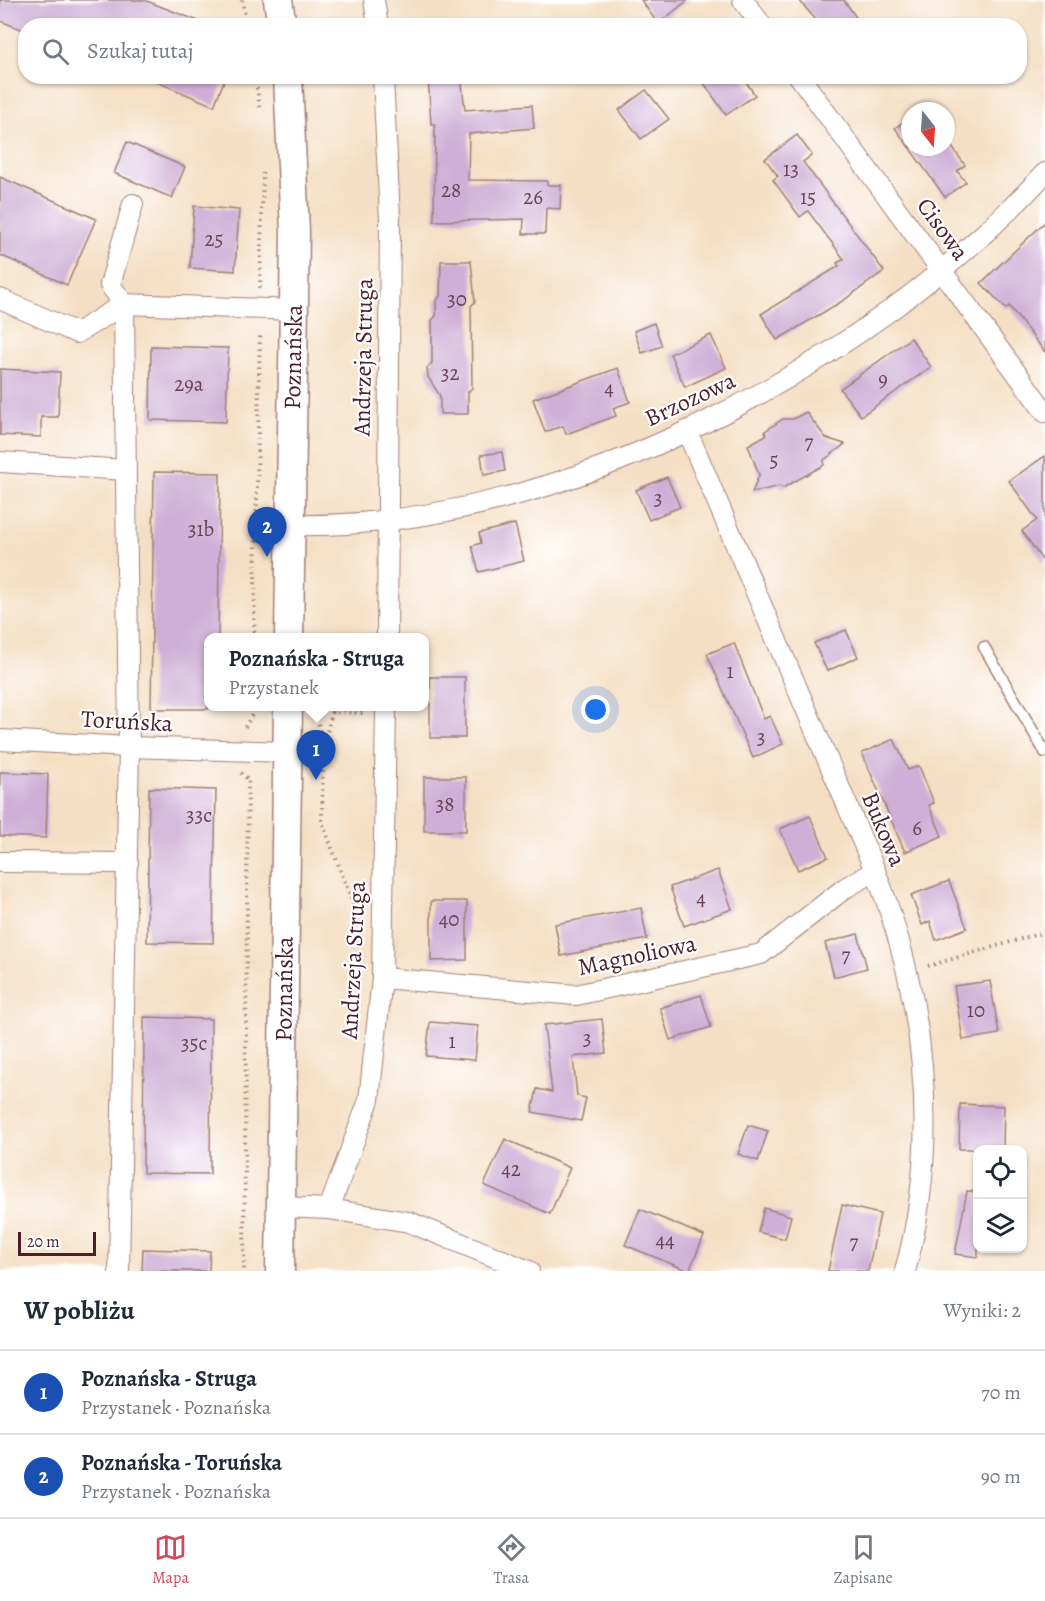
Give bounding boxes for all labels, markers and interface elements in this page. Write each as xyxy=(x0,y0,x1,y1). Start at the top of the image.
search box xyxy=(18,18,1027,84)
icon: search xyxy=(39,35,72,68)
text: Szukaj tutaj xyxy=(87,36,193,66)
north arrow xyxy=(901,102,955,156)
house number: 13 xyxy=(783,155,799,183)
house number: 28 xyxy=(441,176,461,204)
house number: 26 xyxy=(523,183,543,211)
house number: 15 xyxy=(800,183,816,211)
street label: Cisowa xyxy=(909,191,977,267)
house number: 25 xyxy=(204,225,224,253)
street label: Andrzeja Struga xyxy=(346,277,380,437)
house number: 30 xyxy=(447,285,467,313)
street label: Poznańska xyxy=(276,303,310,410)
house number: 32 xyxy=(441,359,459,387)
street label: Brzozowa xyxy=(639,364,741,434)
house number: 9 xyxy=(878,365,888,393)
house number: 29a xyxy=(174,370,204,398)
house number: 4 xyxy=(604,374,614,402)
house number: 7 xyxy=(805,428,814,456)
house number: 5 xyxy=(769,446,779,474)
house number: 3 xyxy=(654,484,662,512)
pin: 2 xyxy=(248,508,286,557)
house number: 31b xyxy=(188,515,214,543)
popup xyxy=(204,633,429,711)
text: Poznańska - Struga xyxy=(229,644,404,674)
house number: 1 xyxy=(726,657,734,685)
text: Przystanek xyxy=(229,674,319,701)
your location xyxy=(581,695,610,724)
street label: Toruńska xyxy=(80,703,174,739)
house number: 3 xyxy=(757,723,765,751)
pin: 1 xyxy=(296,730,336,780)
street label: Bukowa xyxy=(854,787,914,872)
house number: 38 xyxy=(436,790,454,818)
house number: 33c xyxy=(186,801,212,829)
house number: 6 xyxy=(912,814,922,842)
street label: Andrzeja Struga xyxy=(333,879,373,1041)
house number: 4 xyxy=(696,884,706,912)
house number: 40 xyxy=(439,905,459,933)
street label: Magnoliowa xyxy=(575,927,700,983)
street label: Poznańska xyxy=(267,935,301,1042)
house number: 7 xyxy=(842,941,851,969)
house number: 10 xyxy=(967,996,985,1024)
house number: 3 xyxy=(583,1024,591,1052)
house number: 1 xyxy=(448,1027,456,1055)
house number: 35c xyxy=(181,1029,207,1057)
map controls xyxy=(973,1145,1027,1253)
button: locate xyxy=(973,1145,1027,1199)
house number: 42 xyxy=(501,1155,521,1183)
button: layers xyxy=(973,1199,1027,1253)
house number: 44 xyxy=(655,1226,675,1254)
house number: 7 xyxy=(850,1228,859,1256)
scale bar xyxy=(18,1229,96,1256)
text: 20 m xyxy=(27,1231,60,1253)
text: W pobliżu xyxy=(24,1293,135,1328)
text: Wyniki: 2 xyxy=(944,1297,1021,1324)
text: Poznańska - Struga xyxy=(81,1364,257,1394)
text: 1 xyxy=(40,1379,47,1406)
text: 70 m xyxy=(981,1379,1021,1406)
text: Przystanek · Poznańska xyxy=(81,1394,271,1421)
text: Poznańska - Toruńska xyxy=(81,1448,282,1478)
text: 2 xyxy=(39,1463,48,1490)
text: 90 m xyxy=(981,1463,1021,1490)
text: Przystanek · Poznańska xyxy=(81,1478,271,1505)
tab: Mapa xyxy=(152,1531,189,1589)
tab: Trasa xyxy=(493,1531,529,1589)
tab: Zapisane xyxy=(833,1531,893,1589)

